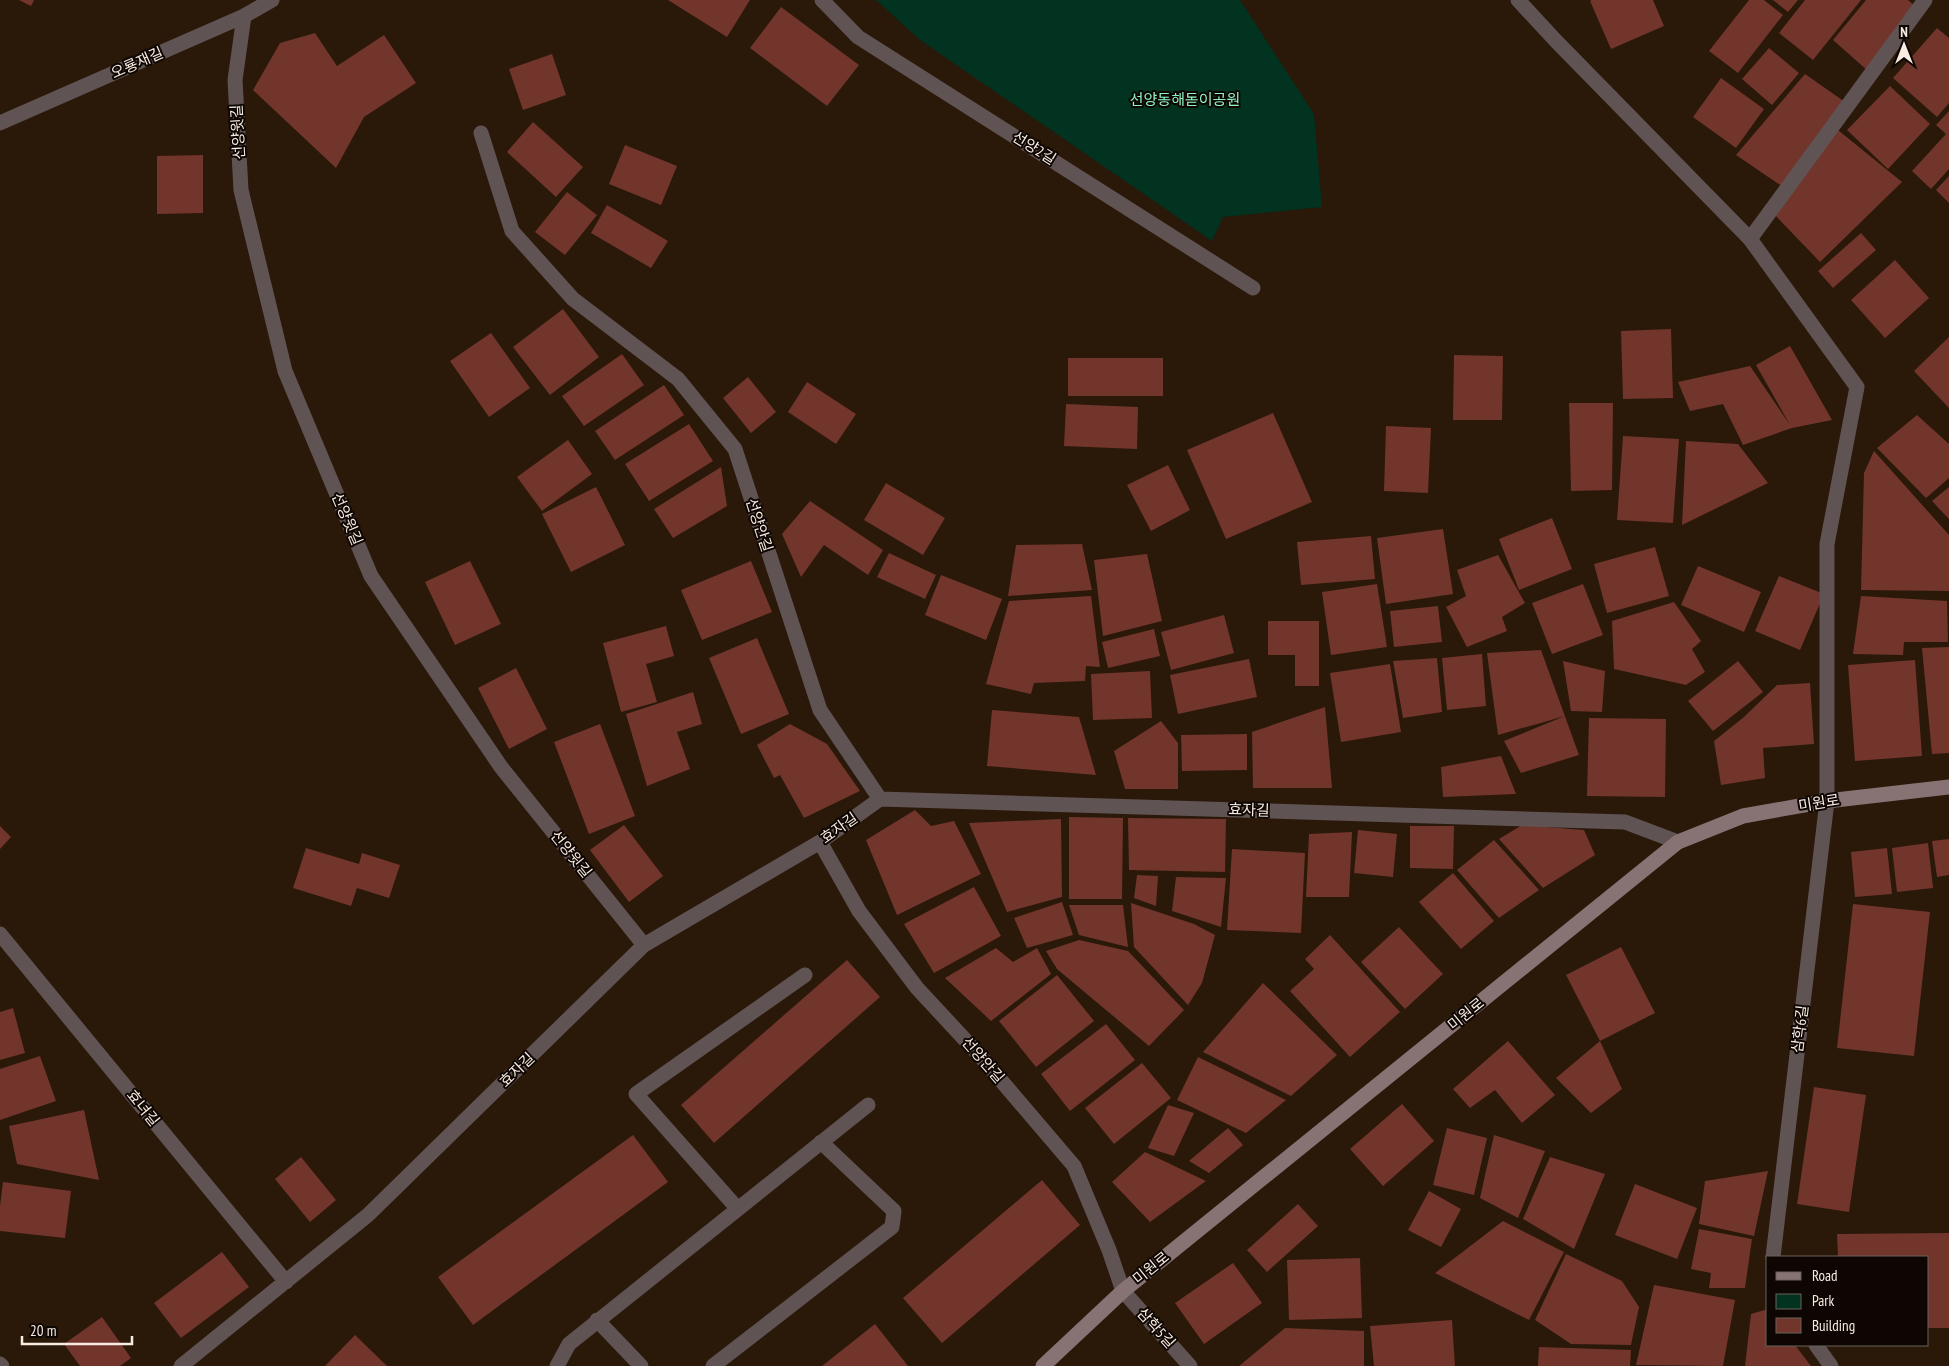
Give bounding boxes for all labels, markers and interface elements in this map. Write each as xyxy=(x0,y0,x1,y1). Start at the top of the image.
north arrow xyxy=(1879,20,1929,70)
text: N xyxy=(1900,23,1908,41)
street label: 오룡재길 xyxy=(108,43,166,82)
park label: 선양동해돋이공원 xyxy=(1130,90,1240,109)
street label: 선양윗길 xyxy=(227,104,248,160)
street label: 선양2길 xyxy=(1009,127,1060,168)
street label: 선양윗길 xyxy=(328,490,367,548)
street label: 선양안길 xyxy=(742,496,777,554)
street label: 미원로 xyxy=(1797,790,1841,815)
street label: 효자길 xyxy=(1228,799,1270,820)
street label: 효자길 xyxy=(816,808,861,847)
street label: 선양윗길 xyxy=(547,826,596,881)
street label: 미원로 xyxy=(1444,993,1488,1034)
street label: 삼학6길 xyxy=(1787,1004,1812,1054)
street label: 선양안길 xyxy=(958,1033,1009,1087)
street label: 효자길 xyxy=(495,1048,538,1091)
street label: 효녀길 xyxy=(123,1086,164,1130)
street label: 미원로 xyxy=(1129,1247,1173,1288)
legend xyxy=(1766,1256,1929,1346)
text: Road xyxy=(1812,1266,1838,1285)
text: Park xyxy=(1812,1291,1834,1310)
street label: 삼학5길 xyxy=(1133,1303,1180,1352)
scale bar xyxy=(22,1314,132,1346)
text: Building xyxy=(1812,1316,1855,1335)
text: 20 m xyxy=(30,1321,56,1340)

